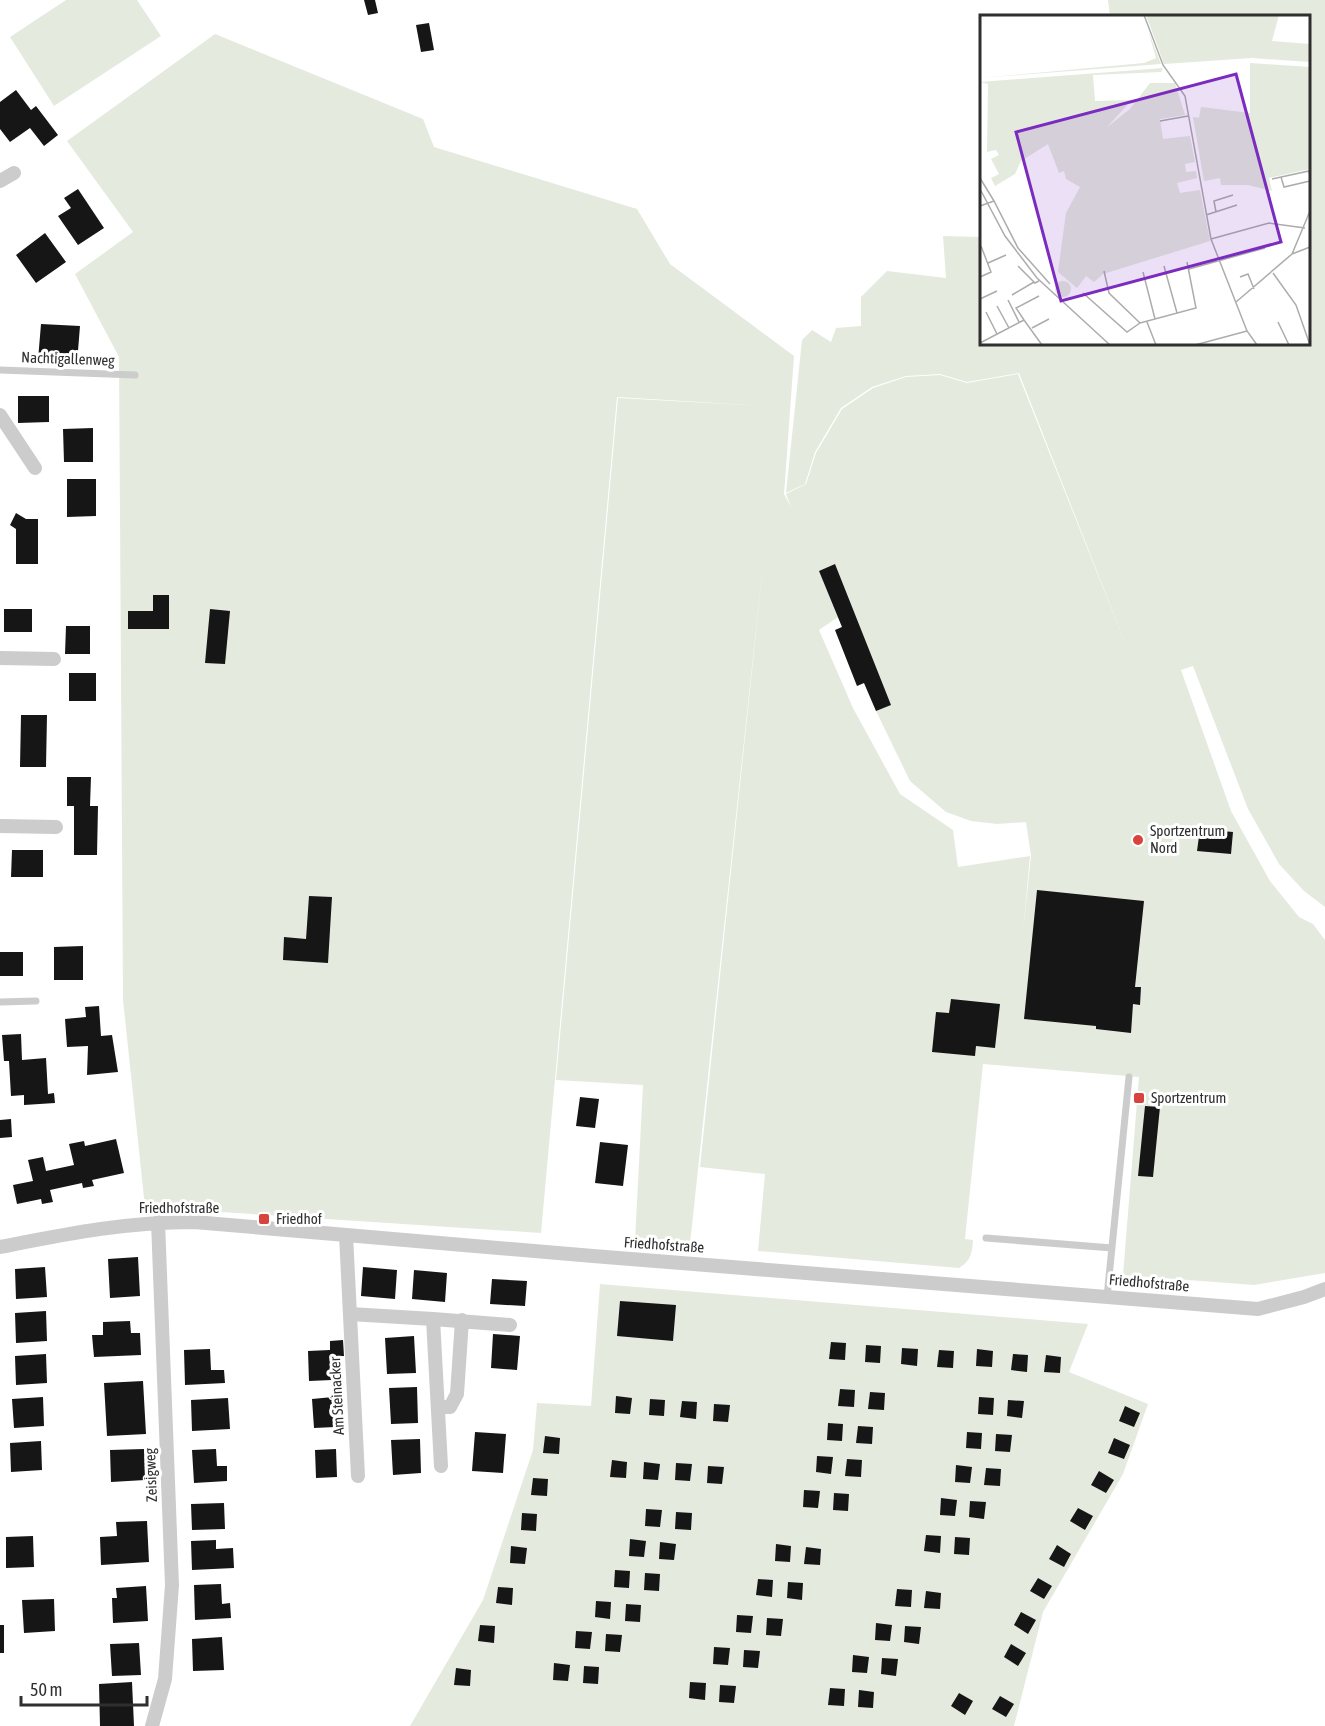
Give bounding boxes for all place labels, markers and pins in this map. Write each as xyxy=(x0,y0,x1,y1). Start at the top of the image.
place label: Sportzentrum Nord xyxy=(1150,822,1225,856)
marker: Sportzentrum Nord xyxy=(1131,833,1145,847)
place label: Sportzentrum xyxy=(1151,1089,1226,1106)
marker: Sportzentrum xyxy=(1132,1091,1146,1105)
place label: Friedhof xyxy=(276,1210,322,1227)
marker: Friedhof xyxy=(257,1212,271,1226)

